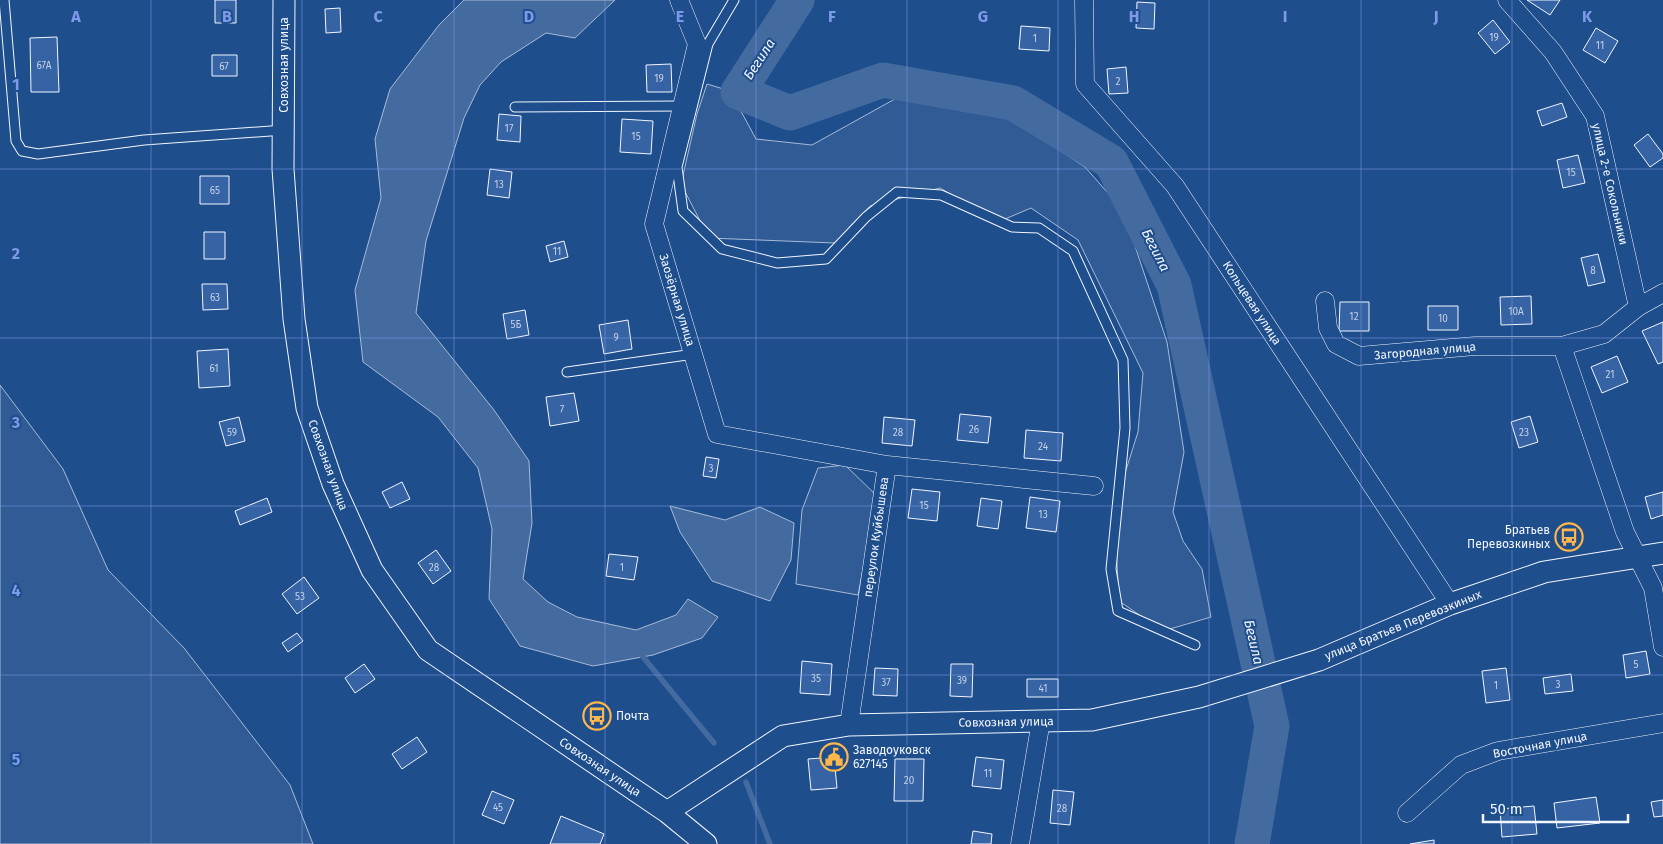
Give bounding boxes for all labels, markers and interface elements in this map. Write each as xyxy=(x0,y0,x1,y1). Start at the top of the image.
text: A xyxy=(70,7,81,26)
text: B xyxy=(222,7,232,26)
text: C xyxy=(373,7,383,26)
text: D xyxy=(524,7,534,26)
text: E xyxy=(676,7,684,26)
text: F xyxy=(828,7,836,26)
text: G xyxy=(978,7,988,26)
text: H xyxy=(1129,7,1139,26)
text: I xyxy=(1283,7,1287,26)
text: J xyxy=(1432,7,1439,26)
text: K xyxy=(1582,7,1593,26)
street label: Совхозная улица xyxy=(277,17,291,113)
house number: 19 xyxy=(1489,32,1499,44)
house number: 1 xyxy=(1033,33,1037,45)
water label: Бегила xyxy=(740,36,779,83)
house number: 11 xyxy=(1596,40,1604,52)
house number: 67А xyxy=(37,60,52,72)
house number: 67 xyxy=(219,61,229,73)
house number: 19 xyxy=(654,73,664,85)
text: 1 xyxy=(12,75,20,94)
house number: 2 xyxy=(1116,76,1121,88)
street label: улица 2-е Сокольники xyxy=(1589,122,1631,246)
house number: 17 xyxy=(505,123,514,135)
house number: 15 xyxy=(631,131,641,143)
house number: 15 xyxy=(1566,167,1576,179)
house number: 13 xyxy=(494,179,504,191)
house number: 65 xyxy=(210,185,220,197)
water label: Бегила xyxy=(1138,226,1173,274)
text: 2 xyxy=(12,244,20,263)
house number: 11 xyxy=(553,246,561,258)
street label: Заозёрная улица xyxy=(656,252,698,348)
street label: Кольцевая улица xyxy=(1220,259,1284,347)
house number: 8 xyxy=(1590,265,1596,277)
house number: 63 xyxy=(210,292,220,304)
house number: 10А xyxy=(1508,306,1524,318)
house number: 12 xyxy=(1349,311,1359,323)
house number: 10 xyxy=(1438,313,1448,325)
house number: 5Б xyxy=(511,319,522,331)
house number: 9 xyxy=(613,332,619,344)
street label: Загородная улица xyxy=(1373,340,1477,362)
house number: 61 xyxy=(209,363,219,375)
house number: 21 xyxy=(1605,369,1615,381)
house number: 7 xyxy=(560,404,565,416)
text: 3 xyxy=(11,413,20,432)
street label: Совхозная улица xyxy=(305,418,351,512)
house number: 26 xyxy=(969,424,979,436)
house number: 59 xyxy=(227,427,237,439)
house number: 28 xyxy=(893,427,904,439)
house number: 23 xyxy=(1519,427,1529,439)
house number: 24 xyxy=(1038,441,1049,453)
house number: 3 xyxy=(709,463,714,475)
street label: переулок Куйбышева xyxy=(861,476,891,598)
house number: 15 xyxy=(919,500,929,512)
house number: 13 xyxy=(1038,509,1048,521)
bus stop icon: Братьев Перевозкиных xyxy=(1554,522,1584,552)
place label: Братьев Перевозкиных xyxy=(1467,523,1550,551)
house number: 28 xyxy=(429,562,440,574)
house number: 1 xyxy=(620,562,624,574)
text: 4 xyxy=(11,581,21,600)
street label: улица Братьев Перевозкиных xyxy=(1323,587,1484,663)
house number: 53 xyxy=(295,591,305,603)
water label: Бегила xyxy=(1240,618,1267,666)
house number: 5 xyxy=(1633,659,1639,671)
house number: 35 xyxy=(811,673,821,685)
house number: 39 xyxy=(957,675,967,687)
house number: 37 xyxy=(881,677,891,689)
house number: 3 xyxy=(1556,679,1561,691)
house number: 1 xyxy=(1494,680,1498,692)
house number: 41 xyxy=(1038,683,1048,695)
bus stop icon: Почта xyxy=(582,701,612,731)
place label: Почта xyxy=(616,709,649,723)
street label: Совхозная улица xyxy=(958,714,1054,730)
street label: Восточная улица xyxy=(1492,729,1588,761)
street label: Совхозная улица xyxy=(557,735,643,799)
public building icon: Заводоуковск 627145 xyxy=(819,742,849,772)
place label: Заводоуковск 627145 xyxy=(853,743,932,771)
text: 5 xyxy=(12,750,21,769)
house number: 11 xyxy=(984,768,992,780)
house number: 20 xyxy=(904,775,915,787)
scale bar xyxy=(1483,792,1628,824)
text: 50 m xyxy=(1490,800,1523,818)
house number: 45 xyxy=(493,802,503,814)
house number: 28 xyxy=(1057,803,1068,815)

